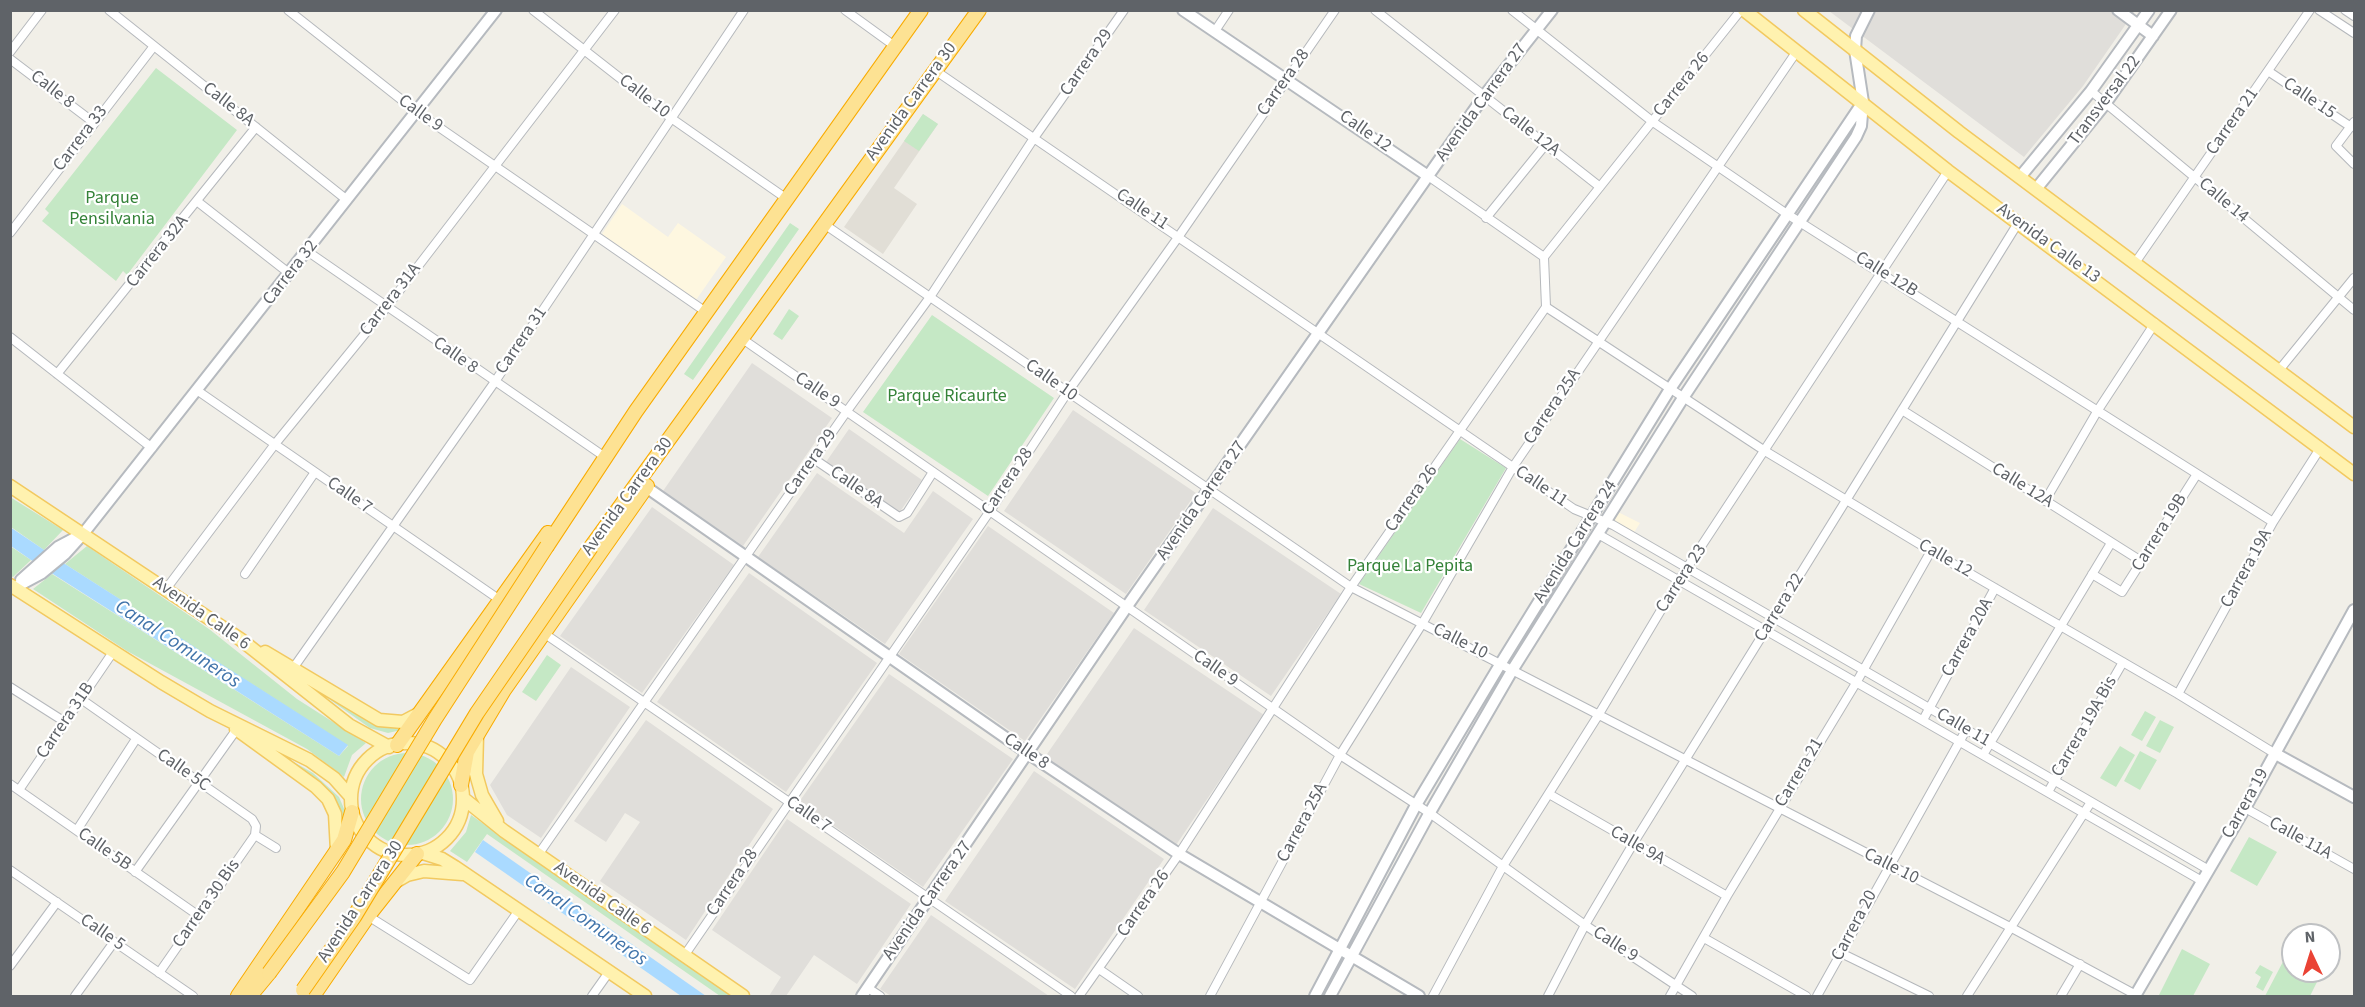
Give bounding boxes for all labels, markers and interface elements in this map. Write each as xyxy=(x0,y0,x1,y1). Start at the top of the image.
street label: Carrera 29 xyxy=(1056,25,1118,101)
street label: Avenida Carrera 30 xyxy=(862,39,962,165)
street label: Avenida Carrera 27 xyxy=(1432,40,1532,166)
street label: Carrera 28 xyxy=(1253,45,1315,121)
street label: Carrera 26 xyxy=(1649,48,1715,122)
street label: Transversal 22 xyxy=(2064,52,2146,150)
street label: Calle 8 xyxy=(26,66,78,114)
street label: Calle 10 xyxy=(614,70,674,124)
street label: Calle 15 xyxy=(2279,74,2339,124)
street label: Calle 8A xyxy=(198,78,258,132)
street label: Carrera 21 xyxy=(2202,84,2264,160)
street label: Calle 9 xyxy=(393,91,447,137)
street label: Carrera 33 xyxy=(49,102,113,176)
street label: Calle 12A xyxy=(1496,102,1564,162)
street label: Calle 12 xyxy=(1335,106,1395,158)
street label: Calle 14 xyxy=(2193,174,2253,228)
street label: Calle 11 xyxy=(1112,185,1172,235)
park label: Parque Pensilvania xyxy=(69,188,155,230)
street label: Avenida Calle 13 xyxy=(1992,199,2104,289)
street label: Carrera 32A xyxy=(122,211,194,293)
street label: Carrera 32 xyxy=(259,236,323,310)
street label: Calle 12B xyxy=(1851,247,1921,303)
street label: Carrera 31A xyxy=(356,259,426,341)
street label: Carrera 31 xyxy=(492,303,552,379)
street label: Calle 8 xyxy=(428,333,482,379)
street label: Calle 10 xyxy=(1021,355,1081,407)
street label: Carrera 25A xyxy=(1520,365,1586,449)
street label: Calle 9 xyxy=(790,368,844,414)
park label: Parque Ricaurte xyxy=(887,386,1007,408)
street label: Carrera 29 xyxy=(780,425,842,501)
street label: Avenida Carrera 30 xyxy=(578,434,678,560)
street label: Avenida Carrera 27 xyxy=(1153,437,1251,565)
street label: Carrera 28 xyxy=(978,444,1038,520)
street label: Calle 12A xyxy=(1987,459,2057,513)
street label: Carrera 26 xyxy=(1381,461,1443,537)
street label: Calle 8A xyxy=(825,462,887,514)
street label: Calle 11 xyxy=(1511,462,1571,512)
street label: Calle 7 xyxy=(322,473,376,519)
street label: Avenida Carrera 24 xyxy=(1530,477,1622,607)
street label: Carrera 19B xyxy=(2128,490,2192,576)
street label: Carrera 19A xyxy=(2217,526,2277,612)
street label: Calle 12 xyxy=(1914,535,1976,583)
street label: Carrera 23 xyxy=(1652,541,1712,617)
park label: Parque La Pepita xyxy=(1347,556,1473,578)
street label: Carrera 22 xyxy=(1750,570,1810,646)
street label: Avenida Calle 6 xyxy=(148,573,254,655)
street label: Carrera 20A xyxy=(1938,595,1998,681)
water label: Canal Comuneros xyxy=(110,596,244,694)
street label: Calle 10 xyxy=(1429,619,1491,665)
street label: Calle 9 xyxy=(1188,646,1242,692)
street label: Carrera 19A Bis xyxy=(2047,673,2123,781)
street label: Carrera 31B xyxy=(33,679,99,763)
street label: Calle 11 xyxy=(1932,704,1994,752)
street label: Calle 8 xyxy=(999,729,1053,775)
street label: Carrera 21 xyxy=(1771,734,1829,812)
street label: Calle 5C xyxy=(152,745,214,797)
street label: Carrera 19 xyxy=(2218,765,2274,843)
street label: Carrera 25A xyxy=(1273,780,1333,866)
street label: Calle 7 xyxy=(781,792,835,838)
street label: Calle 11A xyxy=(2265,813,2335,865)
street label: Calle 9A xyxy=(1606,822,1668,870)
street label: Calle 5B xyxy=(73,824,135,876)
street label: Avenida Carrera 30 xyxy=(314,837,408,967)
street label: Avenida Carrera 27 xyxy=(879,837,977,965)
street label: Calle 10 xyxy=(1860,844,1922,890)
street label: Carrera 28 xyxy=(703,845,763,921)
street label: Carrera 30 Bis xyxy=(169,856,245,952)
street label: Avenida Calle 6 xyxy=(549,858,655,940)
street label: Carrera 26 xyxy=(1113,866,1175,942)
water label: Canal Comuneros xyxy=(519,870,651,972)
street label: Carrera 20 xyxy=(1827,887,1883,965)
street label: Calle 5 xyxy=(75,910,129,956)
street label: Calle 9 xyxy=(1588,922,1642,968)
north arrow xyxy=(2281,923,2341,983)
text: N xyxy=(2304,926,2316,948)

